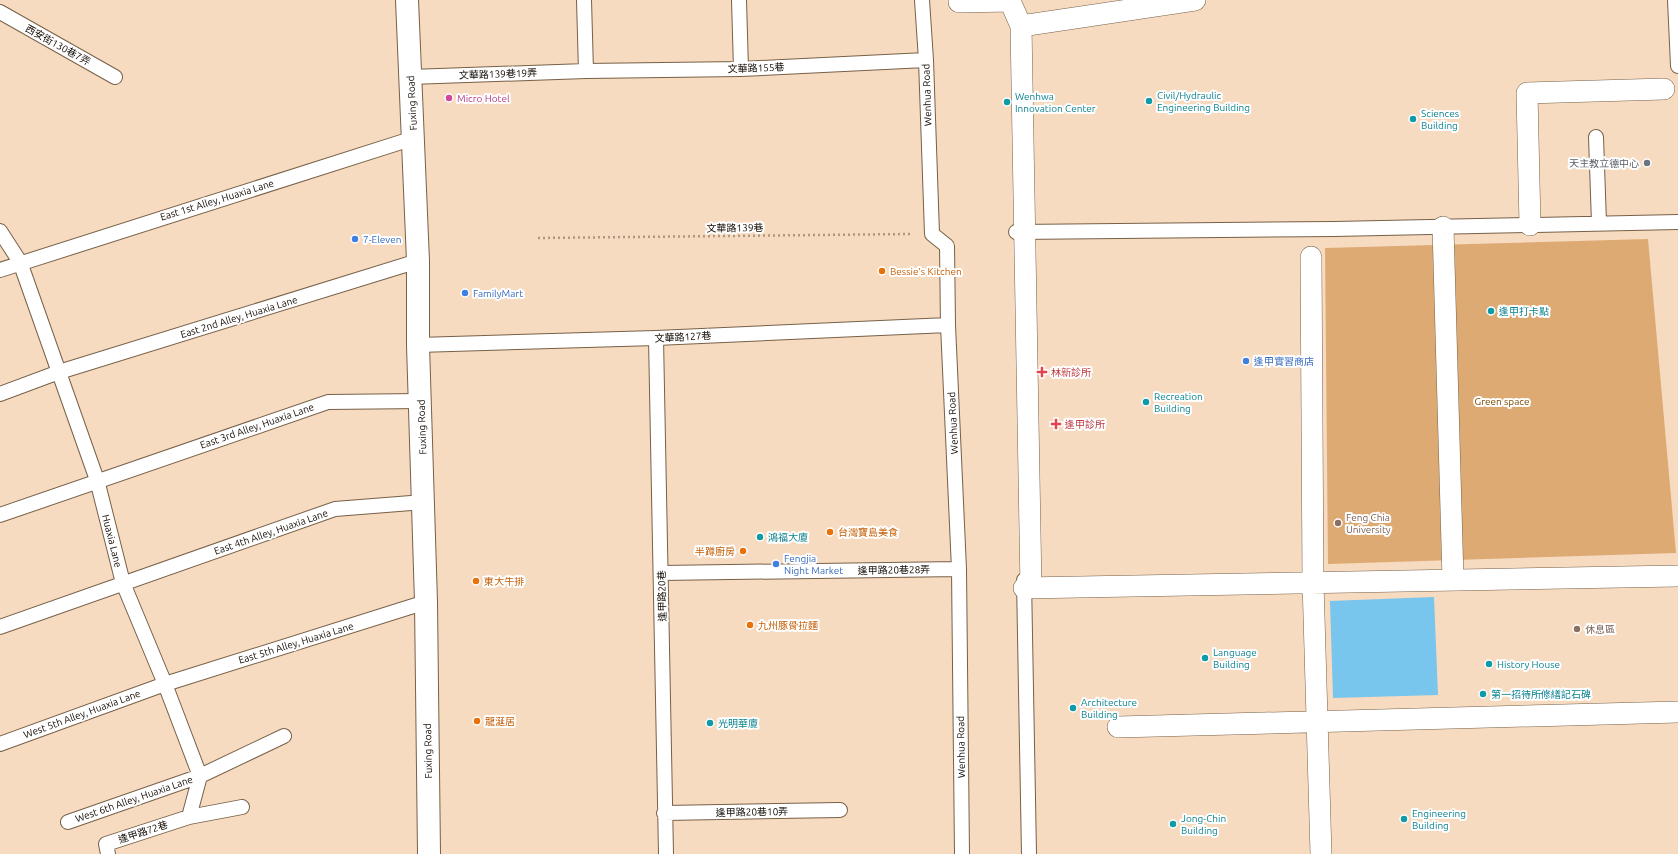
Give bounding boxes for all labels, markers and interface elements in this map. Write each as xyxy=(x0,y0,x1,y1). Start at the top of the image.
street label: 西安街130巷7弄 xyxy=(24,23,92,67)
street label: 文華路155巷 xyxy=(727,62,785,74)
street label: Wenhua Road xyxy=(920,64,934,126)
street label: 文華路139巷19弄 xyxy=(459,67,537,81)
street label: Fuxing Road xyxy=(405,75,419,131)
place label: Civil/Hydraulic Engineering Building xyxy=(1157,90,1250,113)
place label: Wenhwa Innovation Center xyxy=(1015,91,1096,114)
marker: Micro Hotel xyxy=(444,93,454,103)
place label: Micro Hotel xyxy=(457,93,510,104)
marker: Civil/Hydraulic Engineering Building xyxy=(1144,96,1154,106)
marker: Wenhwa Innovation Center xyxy=(1002,97,1012,107)
place label: Sciences Building xyxy=(1421,108,1459,131)
marker: Sciences Building xyxy=(1408,114,1418,124)
place label: 天主教立德中心 xyxy=(1569,158,1639,169)
marker: 天主教立德中心 xyxy=(1642,158,1652,168)
street label: East 1st Alley, Huaxia Lane xyxy=(159,177,275,223)
street label: 文華路139巷 xyxy=(706,222,764,234)
marker: 7-Eleven xyxy=(350,234,360,244)
place label: 7-Eleven xyxy=(363,234,401,245)
marker: Bessie's Kitchen xyxy=(877,266,887,276)
place label: Bessie's Kitchen xyxy=(890,266,962,277)
marker: FamilyMart xyxy=(460,288,470,298)
place label: FamilyMart xyxy=(473,288,523,299)
street label: East 2nd Alley, Huaxia Lane xyxy=(179,294,299,340)
marker: 逢甲打卡點 xyxy=(1486,306,1496,316)
place label: 逢甲打卡點 xyxy=(1499,306,1549,317)
street label: 文華路127巷 xyxy=(654,330,712,344)
marker: 逢甲實習商店 xyxy=(1241,356,1251,366)
place label: 逢甲實習商店 xyxy=(1254,356,1314,367)
marker: 林新診所 xyxy=(1036,366,1048,378)
place label: 林新診所 xyxy=(1051,367,1091,378)
street label: Wenhua Road xyxy=(946,391,960,454)
place label: Recreation Building xyxy=(1154,391,1203,414)
park label: Green space xyxy=(1475,396,1529,407)
marker: Recreation Building xyxy=(1141,397,1151,407)
street label: Fuxing Road xyxy=(416,399,428,455)
street label: East 3rd Alley, Huaxia Lane xyxy=(199,401,315,451)
marker: 逢甲診所 xyxy=(1050,418,1062,430)
place label: 逢甲診所 xyxy=(1065,419,1105,430)
street label: East 4th Alley, Huaxia Lane xyxy=(213,507,329,557)
place label: Feng Chia University xyxy=(1346,512,1391,535)
street label: Huaxia Lane xyxy=(100,513,124,569)
marker: Feng Chia University xyxy=(1333,518,1343,528)
marker: 台灣寶島美食 xyxy=(825,527,835,537)
place label: 台灣寶島美食 xyxy=(838,527,898,538)
marker: 鴻福大廈 xyxy=(755,532,765,542)
place label: 鴻福大廈 xyxy=(768,532,808,543)
place label: 半蹲廚房 xyxy=(695,546,735,557)
marker: 半蹲廚房 xyxy=(738,546,748,556)
place label: Fengjia Night Market xyxy=(784,553,843,576)
marker: Fengjia Night Market xyxy=(771,559,781,569)
street label: 逢甲路20巷28弄 xyxy=(858,564,930,576)
street label: 逢甲路20巷 xyxy=(656,570,668,622)
marker: 東大牛排 xyxy=(471,576,481,586)
place label: 東大牛排 xyxy=(484,576,524,587)
street label: East 5th Alley, Huaxia Lane xyxy=(237,620,355,666)
marker: 九州豚骨拉麵 xyxy=(745,620,755,630)
place label: 九州豚骨拉麵 xyxy=(758,620,818,631)
marker: 休息區 xyxy=(1572,624,1582,634)
place label: 休息區 xyxy=(1585,624,1615,635)
place label: Language Building xyxy=(1213,647,1257,670)
marker: Language Building xyxy=(1200,653,1210,663)
marker: History House xyxy=(1484,659,1494,669)
place label: History House xyxy=(1497,659,1560,670)
street label: West 5th Alley, Huaxia Lane xyxy=(22,688,142,740)
marker: 第一招待所修繕記石碑 xyxy=(1478,689,1488,699)
place label: 第一招待所修繕記石碑 xyxy=(1491,689,1591,700)
place label: Architecture Building xyxy=(1081,697,1137,720)
marker: Architecture Building xyxy=(1068,703,1078,713)
marker: 龍涎居 xyxy=(472,716,482,726)
place label: 龍涎居 xyxy=(485,716,515,727)
street label: Wenhua Road xyxy=(955,716,967,778)
marker: 光明華廈 xyxy=(705,718,715,728)
place label: 光明華廈 xyxy=(718,718,758,729)
street label: Fuxing Road xyxy=(422,723,434,779)
street label: West 6th Alley, Huaxia Lane xyxy=(74,774,194,824)
street label: 逢甲路20巷10弄 xyxy=(716,806,788,818)
place label: Engineering Building xyxy=(1412,808,1466,831)
place label: Jong-Chin Building xyxy=(1181,813,1226,836)
marker: Engineering Building xyxy=(1399,814,1409,824)
street label: 逢甲路72巷 xyxy=(117,819,169,845)
marker: Jong-Chin Building xyxy=(1168,819,1178,829)

